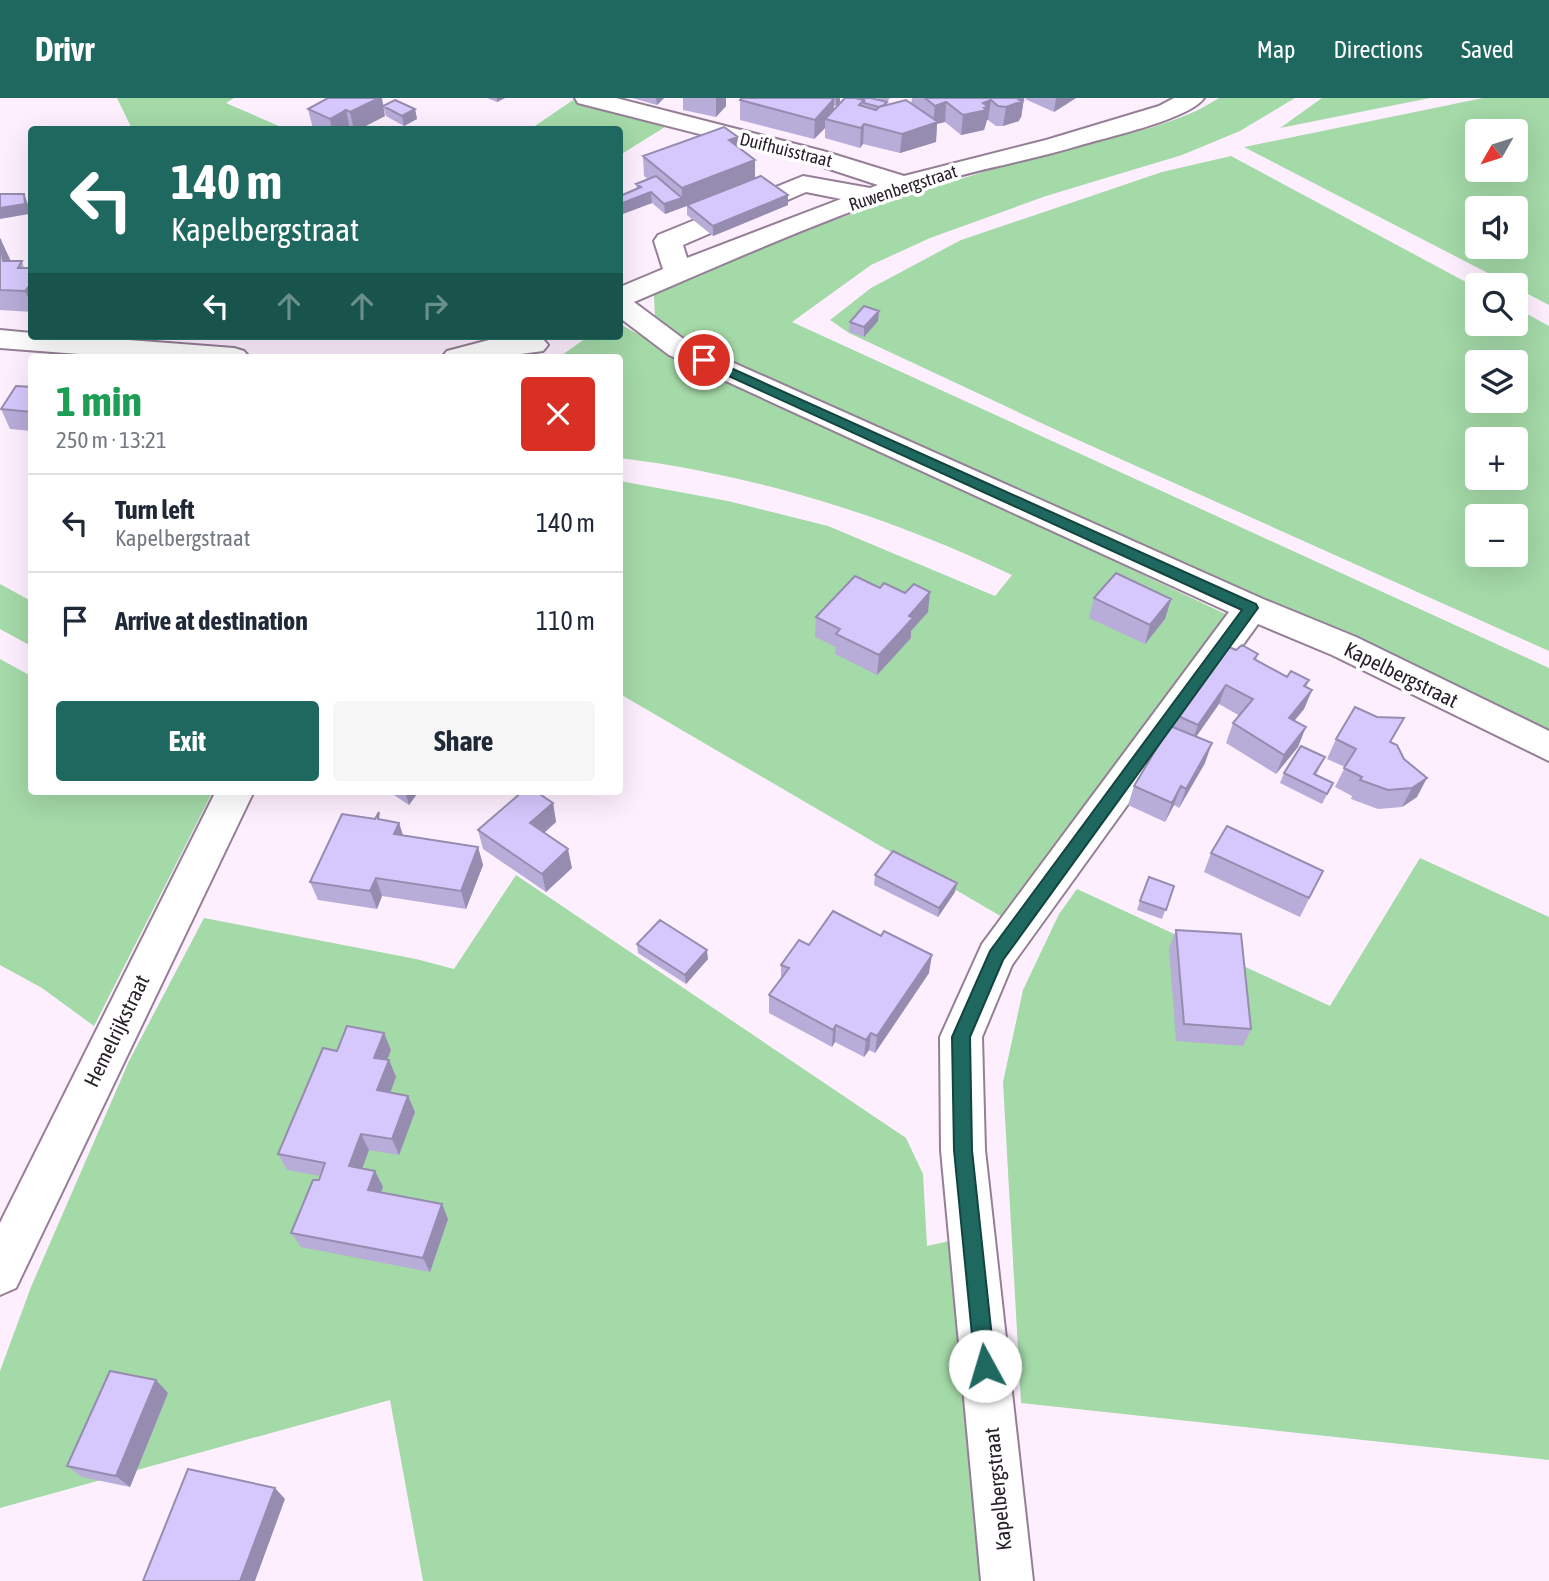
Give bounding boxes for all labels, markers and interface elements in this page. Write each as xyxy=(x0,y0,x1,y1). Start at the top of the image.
text: Drivr xyxy=(35,30,94,68)
text: Map xyxy=(1257,36,1295,63)
text: Directions xyxy=(1333,36,1423,63)
text: Saved xyxy=(1461,36,1514,63)
north arrow xyxy=(1465,119,1528,182)
map controls xyxy=(1465,119,1528,567)
street label: Duifhuisstraat xyxy=(738,128,834,171)
text: 140 m xyxy=(171,153,282,209)
icon: left xyxy=(56,154,147,245)
street label: Ruwenbergstraat xyxy=(846,160,960,215)
button: sound xyxy=(1465,196,1528,259)
text: Kapelbergstraat xyxy=(171,211,359,248)
button: search xyxy=(1465,273,1528,336)
icon: left xyxy=(197,287,235,325)
icon: ahead xyxy=(270,287,308,325)
icon: ahead xyxy=(343,287,381,325)
icon: right xyxy=(416,287,454,325)
pin xyxy=(674,330,734,390)
icon: arrive xyxy=(685,341,723,379)
button: layers xyxy=(1465,350,1528,413)
text: 1 min xyxy=(56,377,142,425)
button: close xyxy=(521,377,595,451)
text: 250 m · 13:21 xyxy=(56,427,167,453)
button: + xyxy=(1465,427,1528,490)
text: Turn left xyxy=(115,495,195,525)
icon: left xyxy=(56,504,94,542)
button: − xyxy=(1465,504,1528,567)
text: 140 m xyxy=(536,508,595,538)
text: Kapelbergstraat xyxy=(115,525,250,551)
icon: arrive xyxy=(56,602,94,640)
text: Arrive at destination xyxy=(115,606,308,636)
text: 110 m xyxy=(536,606,595,636)
street label: Kapelbergstraat xyxy=(1341,636,1462,712)
button: Exit xyxy=(56,701,319,781)
button: Share xyxy=(333,701,595,781)
street label: Hemelrijkstraat xyxy=(79,971,154,1091)
position arrow xyxy=(948,1329,1022,1403)
street label: Kapelbergstraat xyxy=(979,1426,1015,1552)

